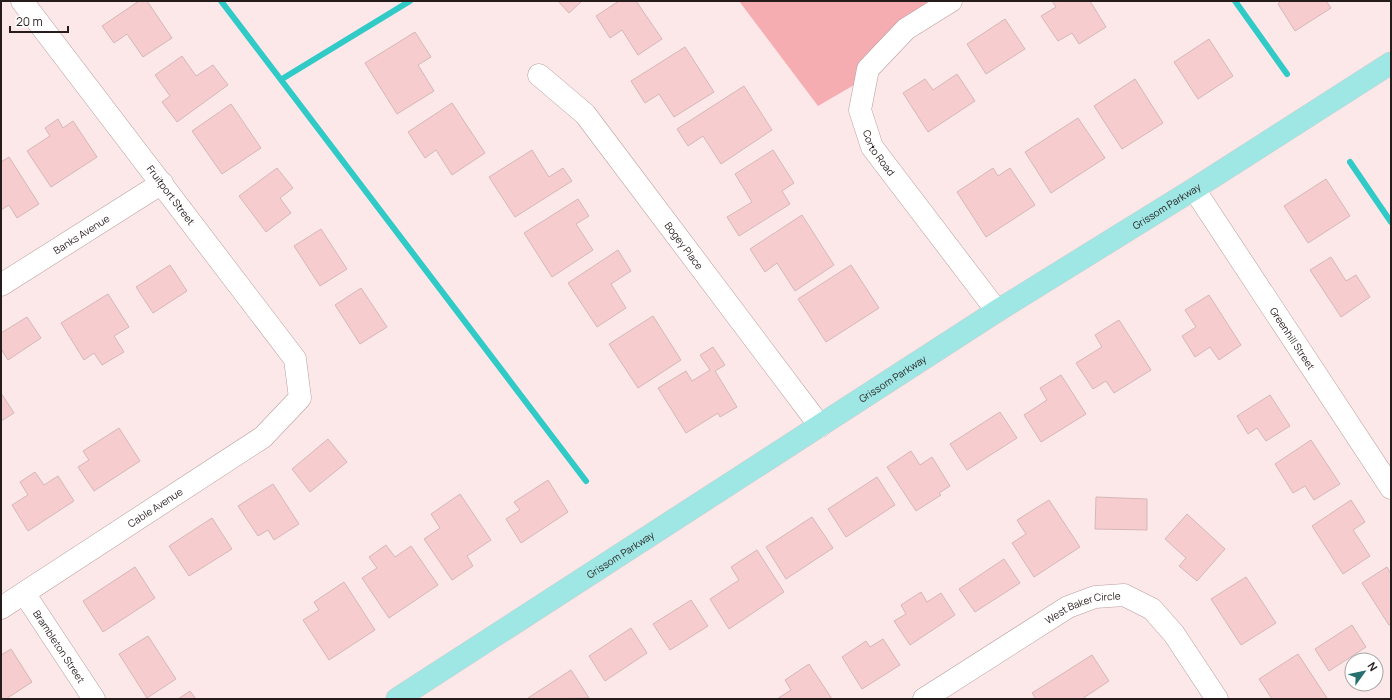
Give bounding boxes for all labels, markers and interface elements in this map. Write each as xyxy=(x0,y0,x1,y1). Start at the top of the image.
scale bar xyxy=(10,8,68,34)
text: 20 m xyxy=(16,13,43,30)
street label: Corto Road xyxy=(860,128,898,179)
street label: Fruitport Street xyxy=(144,162,198,228)
street label: Grissom Parkway xyxy=(1130,179,1204,232)
street label: Banks Avenue xyxy=(50,211,112,257)
street label: Bogey Place xyxy=(662,219,707,272)
street label: Greenhill Street xyxy=(1267,304,1318,373)
street label: Grissom Parkway xyxy=(856,351,930,406)
street label: Cable Avenue xyxy=(125,484,185,531)
street label: Grissom Parkway xyxy=(584,527,657,582)
street label: West Baker Circle xyxy=(1042,588,1121,627)
street label: Brambleton Street xyxy=(30,607,88,686)
north arrow xyxy=(1344,652,1384,692)
text: N xyxy=(1364,659,1381,674)

